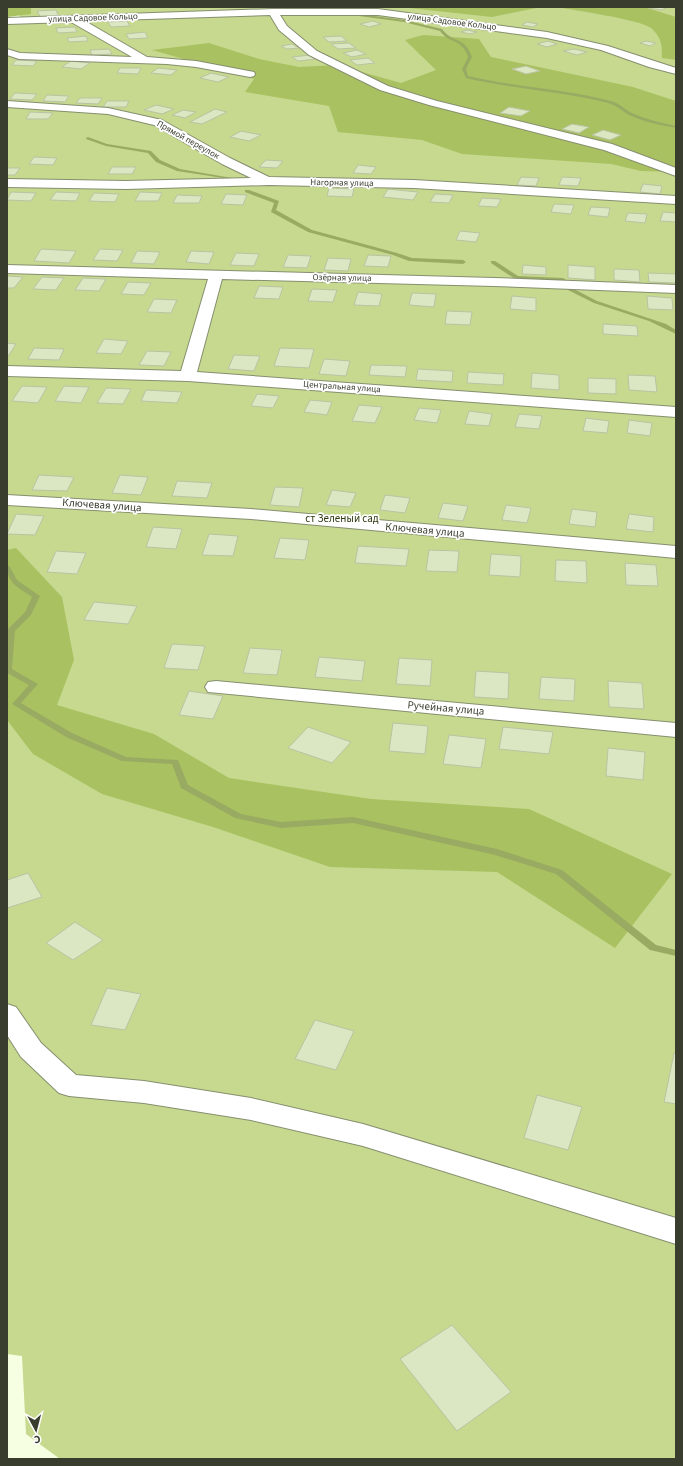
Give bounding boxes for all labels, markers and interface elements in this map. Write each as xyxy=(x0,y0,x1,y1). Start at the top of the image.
street label: улица Садовое Кольцо xyxy=(48,10,138,26)
street label: улица Садовое Кольцо xyxy=(407,10,497,34)
street label: Прямой переулок xyxy=(154,117,222,163)
street label: Нагорная улица xyxy=(310,176,374,190)
street label: Озёрная улица xyxy=(312,271,372,285)
street label: Центральная улица xyxy=(303,378,381,396)
street label: Ключевая улица xyxy=(62,495,142,515)
park label: ст Зеленый сад xyxy=(305,511,379,526)
street label: Ключевая улица xyxy=(385,519,465,541)
street label: Ручейная улица xyxy=(407,697,485,719)
north arrow xyxy=(16,1410,56,1450)
text: С xyxy=(32,1432,41,1447)

